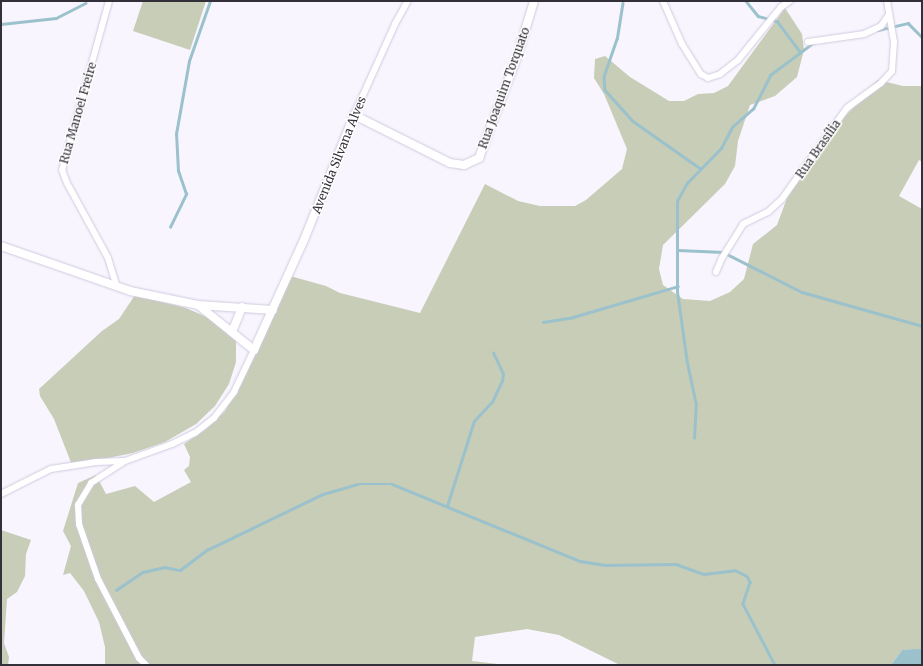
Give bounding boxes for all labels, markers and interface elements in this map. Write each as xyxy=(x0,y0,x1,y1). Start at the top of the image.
street label: Rua Joaquim Torquato xyxy=(475,25,533,151)
street label: Rua Manoel Freire xyxy=(57,61,99,165)
street label: Avenida Silvana Alves xyxy=(309,94,369,216)
street label: Rua Brasília xyxy=(792,117,844,181)

